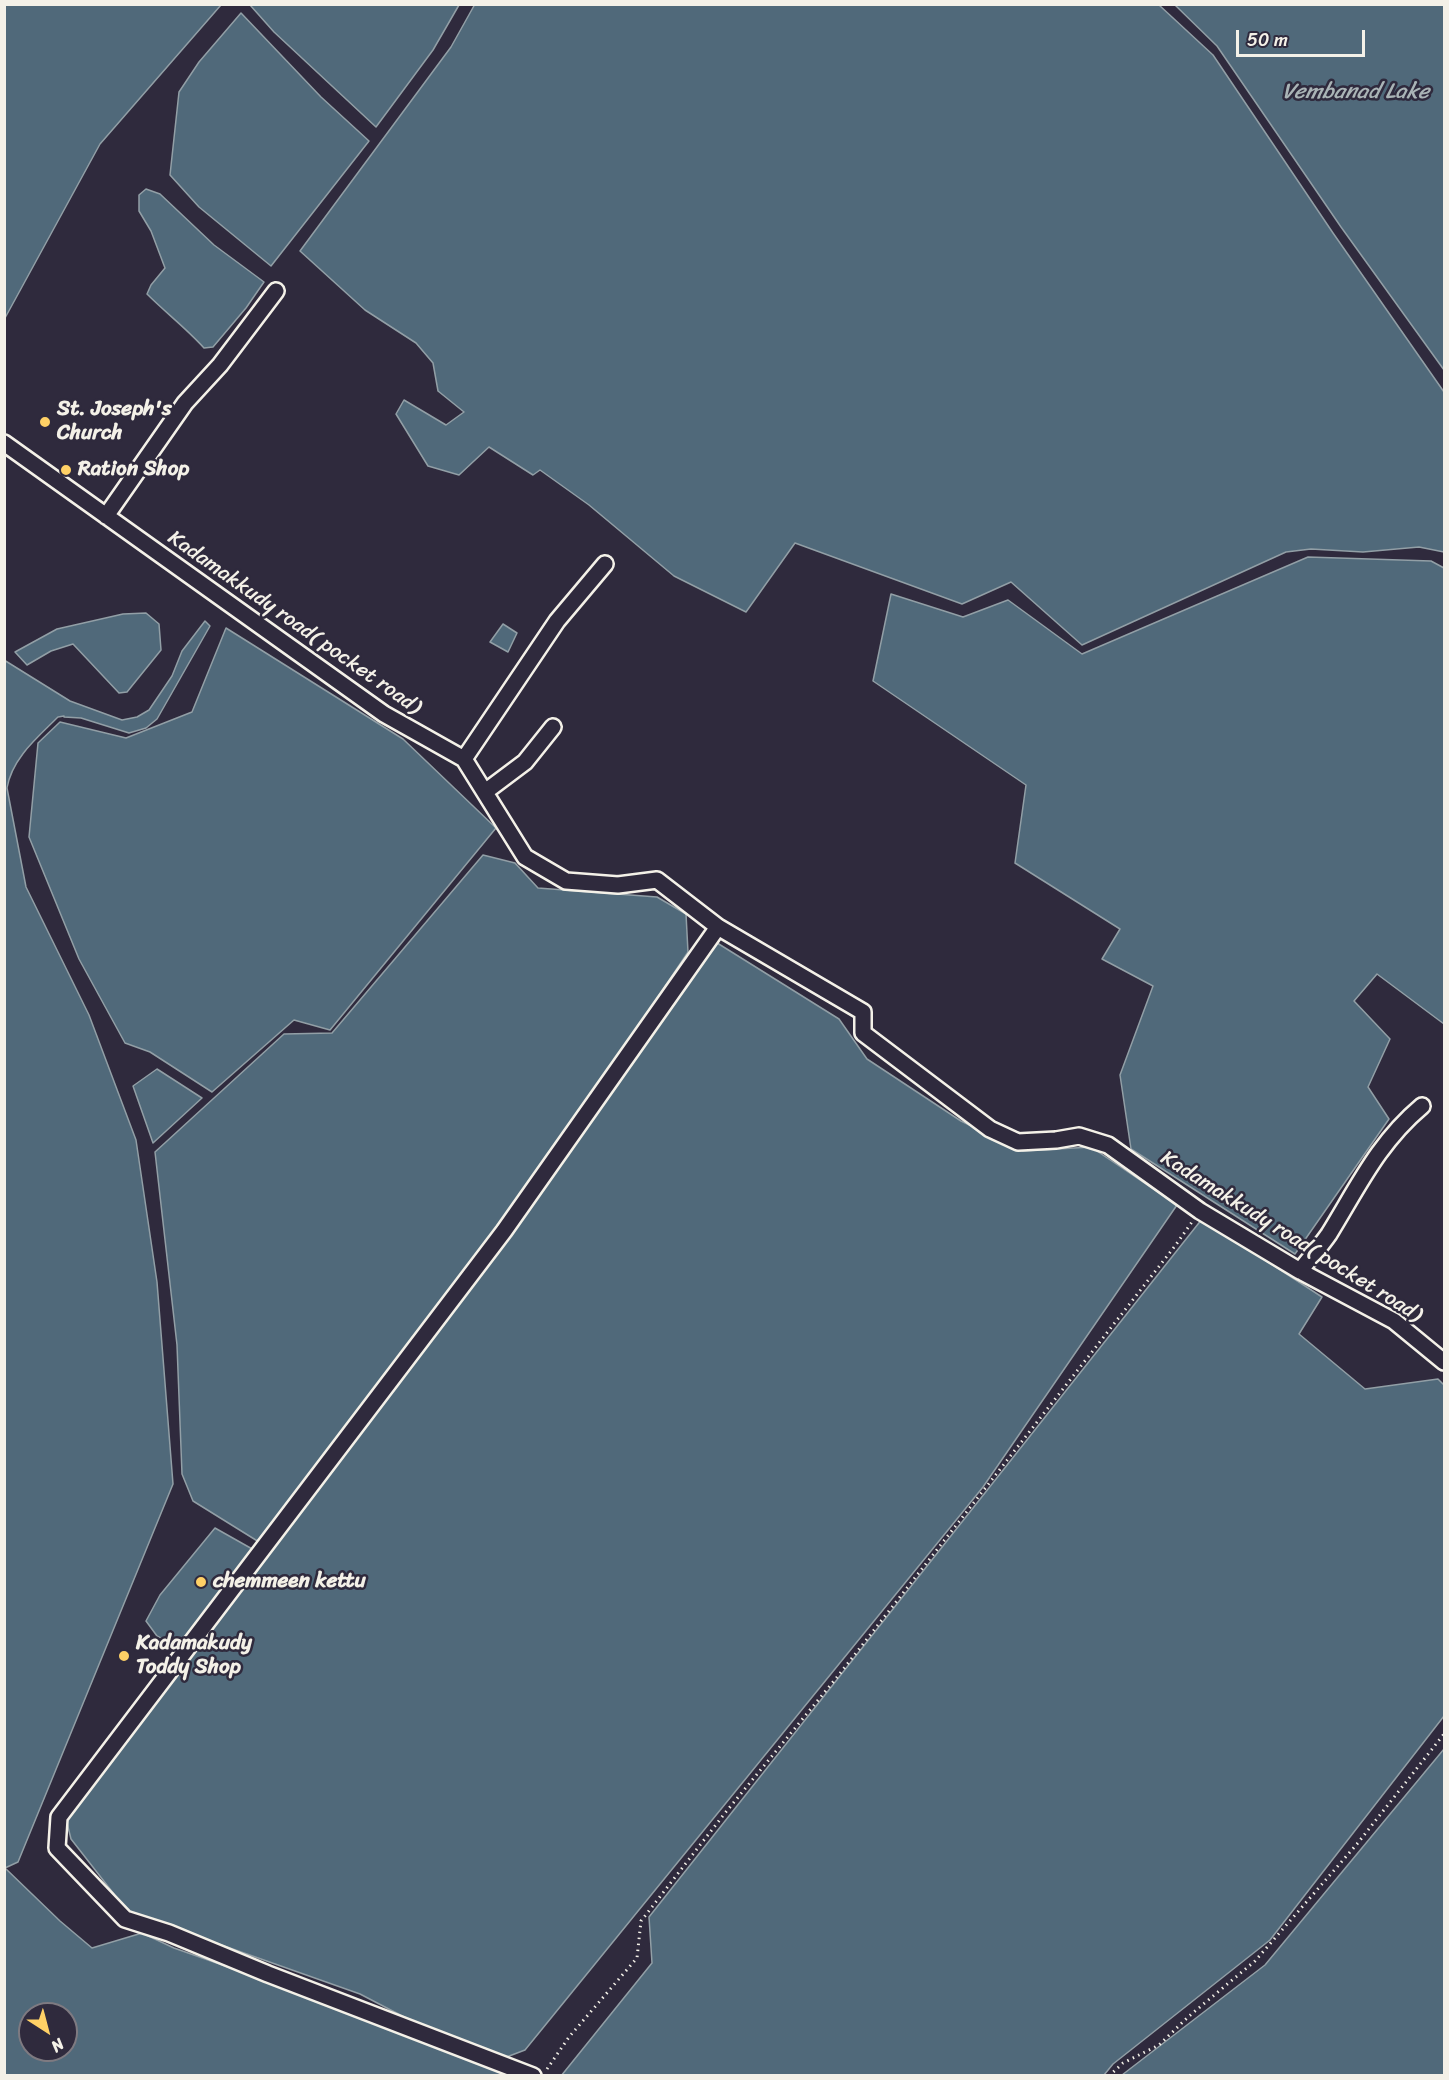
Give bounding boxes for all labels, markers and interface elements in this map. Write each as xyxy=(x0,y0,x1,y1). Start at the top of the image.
scale bar xyxy=(1239,18,1368,56)
text: 50 m xyxy=(1247,24,1288,56)
water label: Vembanad Lake xyxy=(1283,79,1429,105)
place label: St. Joseph's Church xyxy=(57,397,172,447)
marker: St. Joseph's Church xyxy=(38,415,52,429)
place label: Ration Shop xyxy=(78,457,189,483)
marker: Ration Shop xyxy=(59,463,73,477)
street label: Kadamakkudy road( pocket road) xyxy=(163,526,425,720)
street label: Kadamakkudy road( pocket road) xyxy=(1156,1146,1426,1328)
place label: chemmeen kettu xyxy=(213,1569,366,1595)
marker: chemmeen kettu xyxy=(194,1575,208,1589)
place label: Kadamakudy Toddy Shop xyxy=(136,1631,252,1681)
marker: Kadamakudy Toddy Shop xyxy=(117,1649,131,1663)
north arrow xyxy=(18,2002,78,2062)
text: N xyxy=(45,2030,71,2060)

